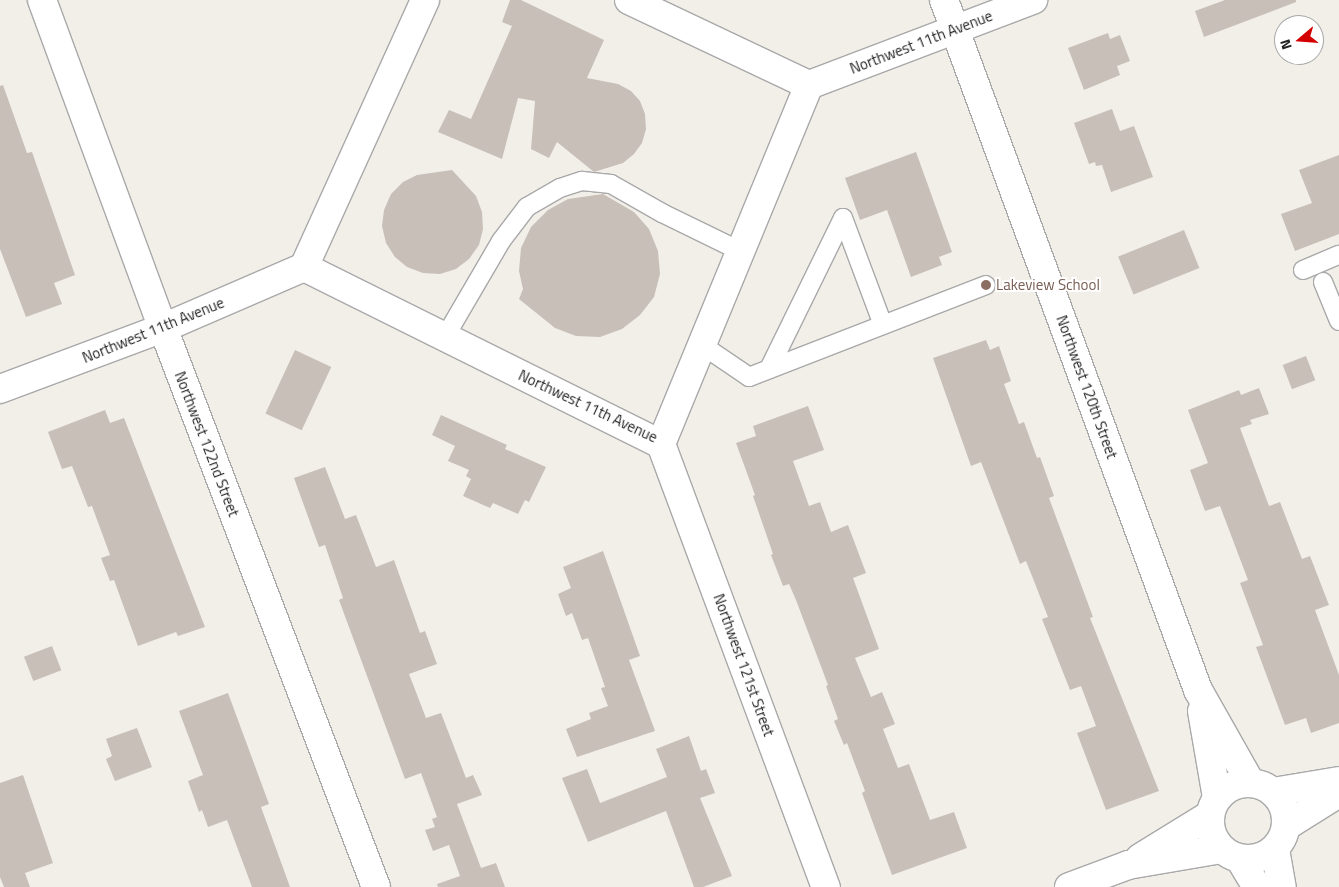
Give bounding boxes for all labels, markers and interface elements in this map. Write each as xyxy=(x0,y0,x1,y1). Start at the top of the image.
street label: Northwest 11th Avenue xyxy=(847,6,995,78)
north arrow xyxy=(1274,15,1324,65)
text: N xyxy=(1274,37,1297,52)
place label: Lakeview School xyxy=(996,276,1100,294)
marker: Lakeview School xyxy=(980,279,992,291)
street label: Northwest 11th Avenue xyxy=(80,293,226,367)
street label: Northwest 120th Street xyxy=(1053,313,1121,461)
street label: Northwest 11th Avenue xyxy=(516,366,660,446)
street label: Northwest 122nd Street xyxy=(171,369,243,519)
street label: Northwest 121st Street xyxy=(710,591,778,739)

